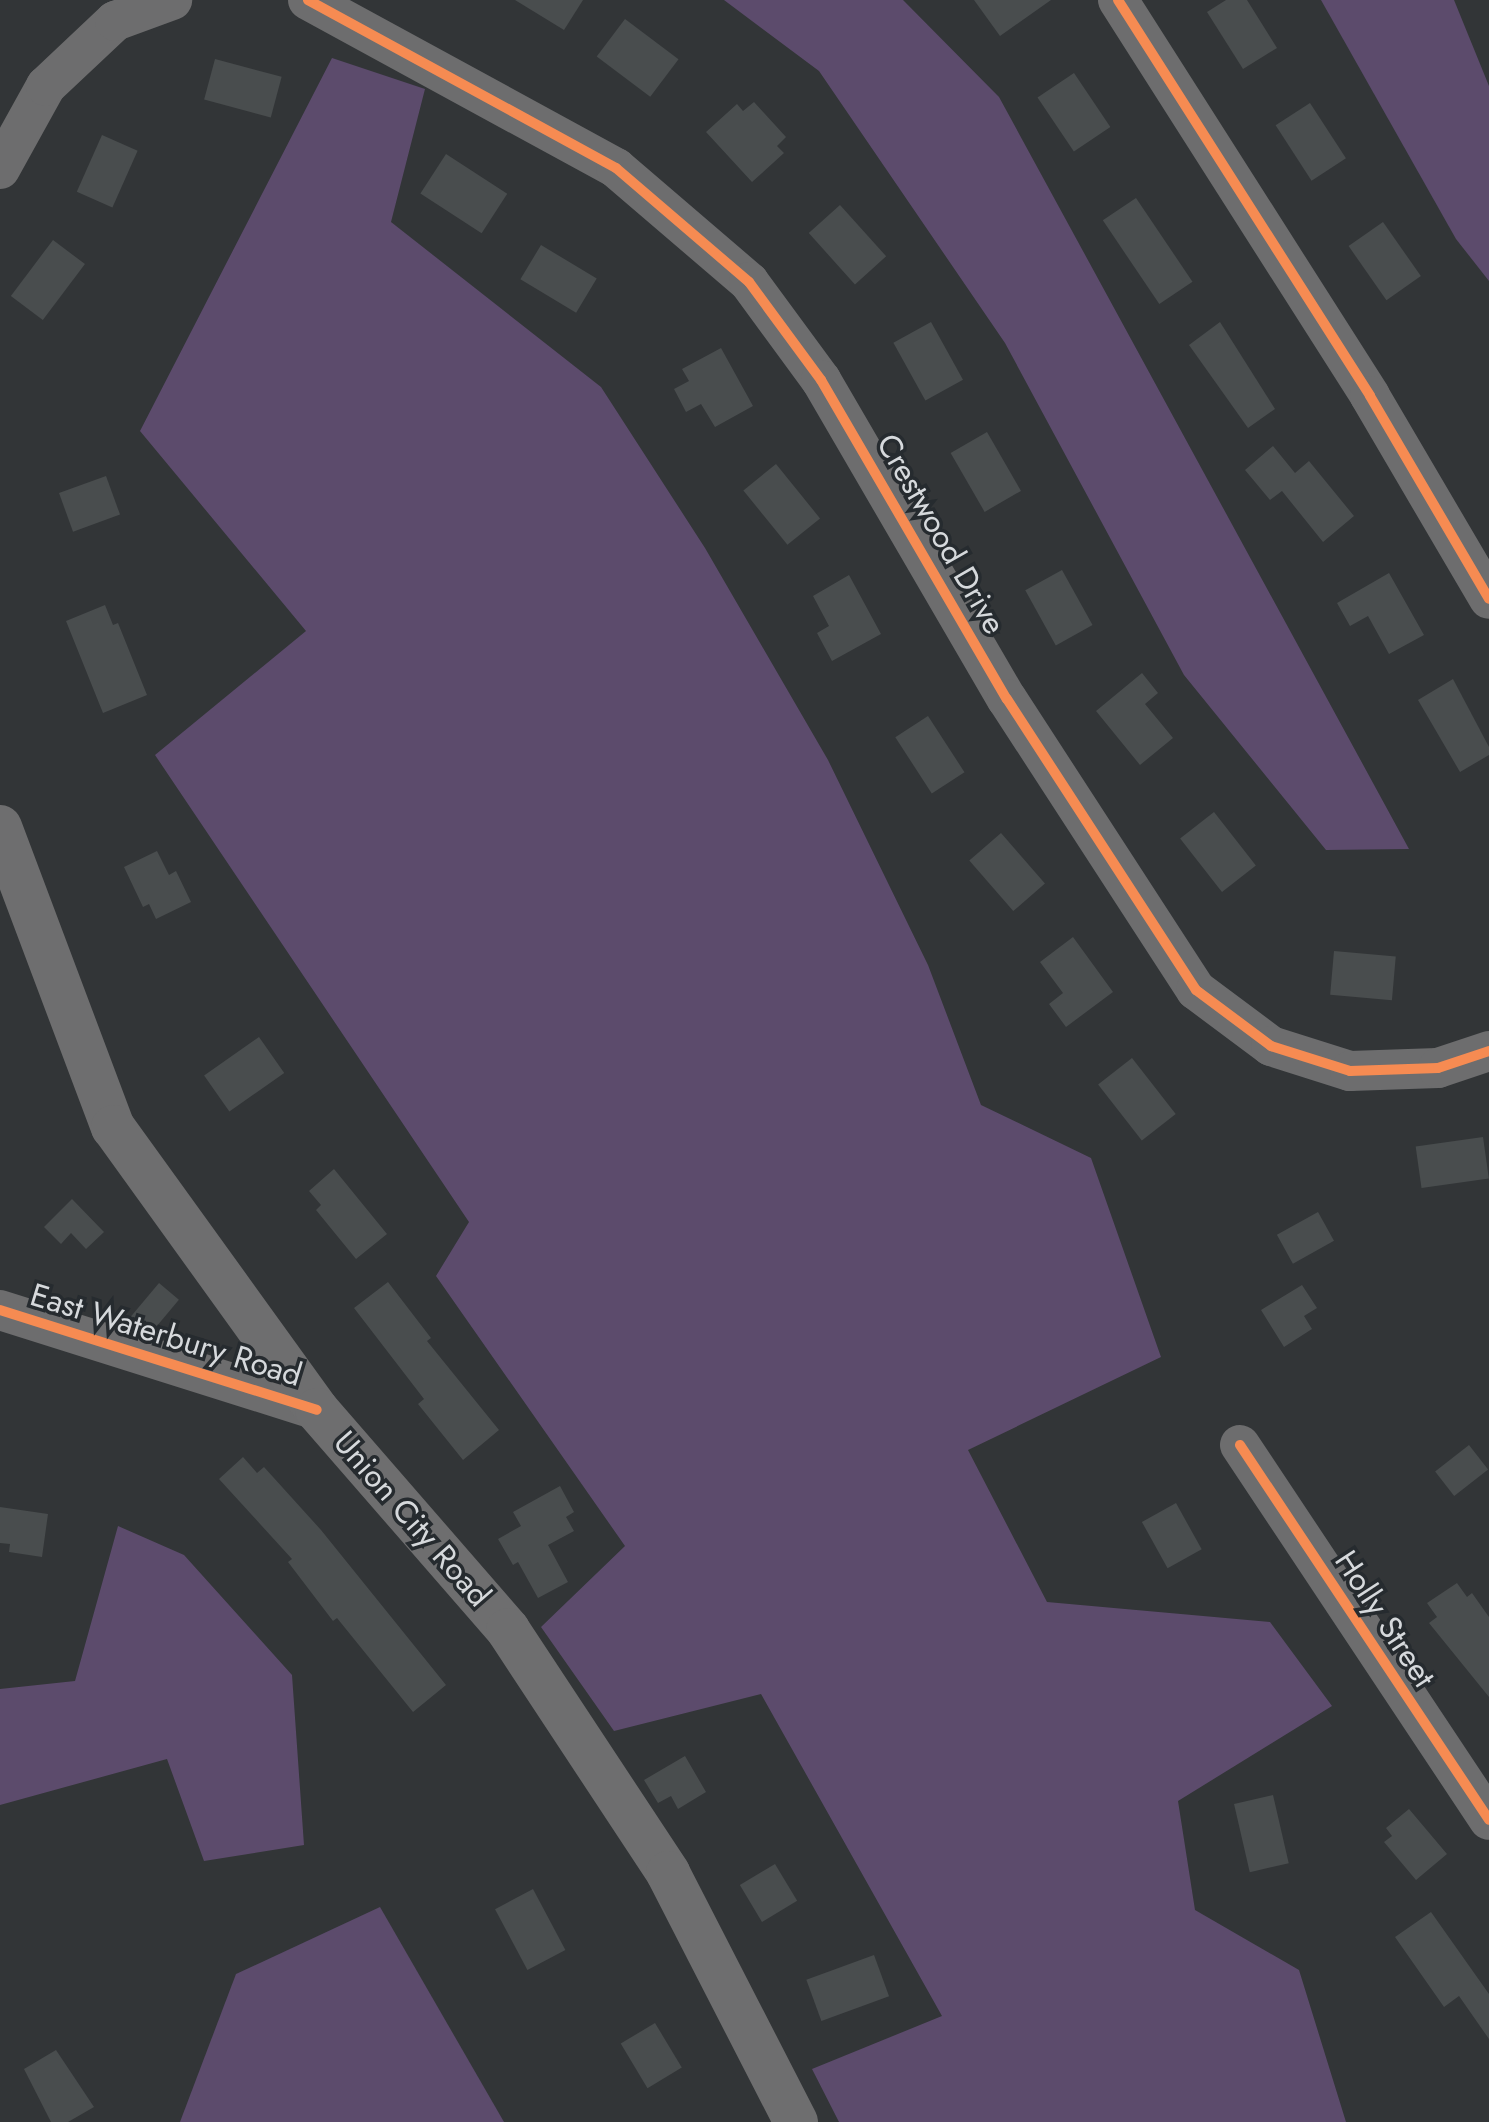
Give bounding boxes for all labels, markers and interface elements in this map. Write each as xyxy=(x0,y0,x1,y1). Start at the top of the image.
street label: Crestwood Drive xyxy=(868,427,1014,641)
street label: East Waterbury Road xyxy=(26,1275,306,1395)
street label: Union City Road xyxy=(325,1424,499,1614)
street label: Holly Street xyxy=(1327,1544,1443,1694)

